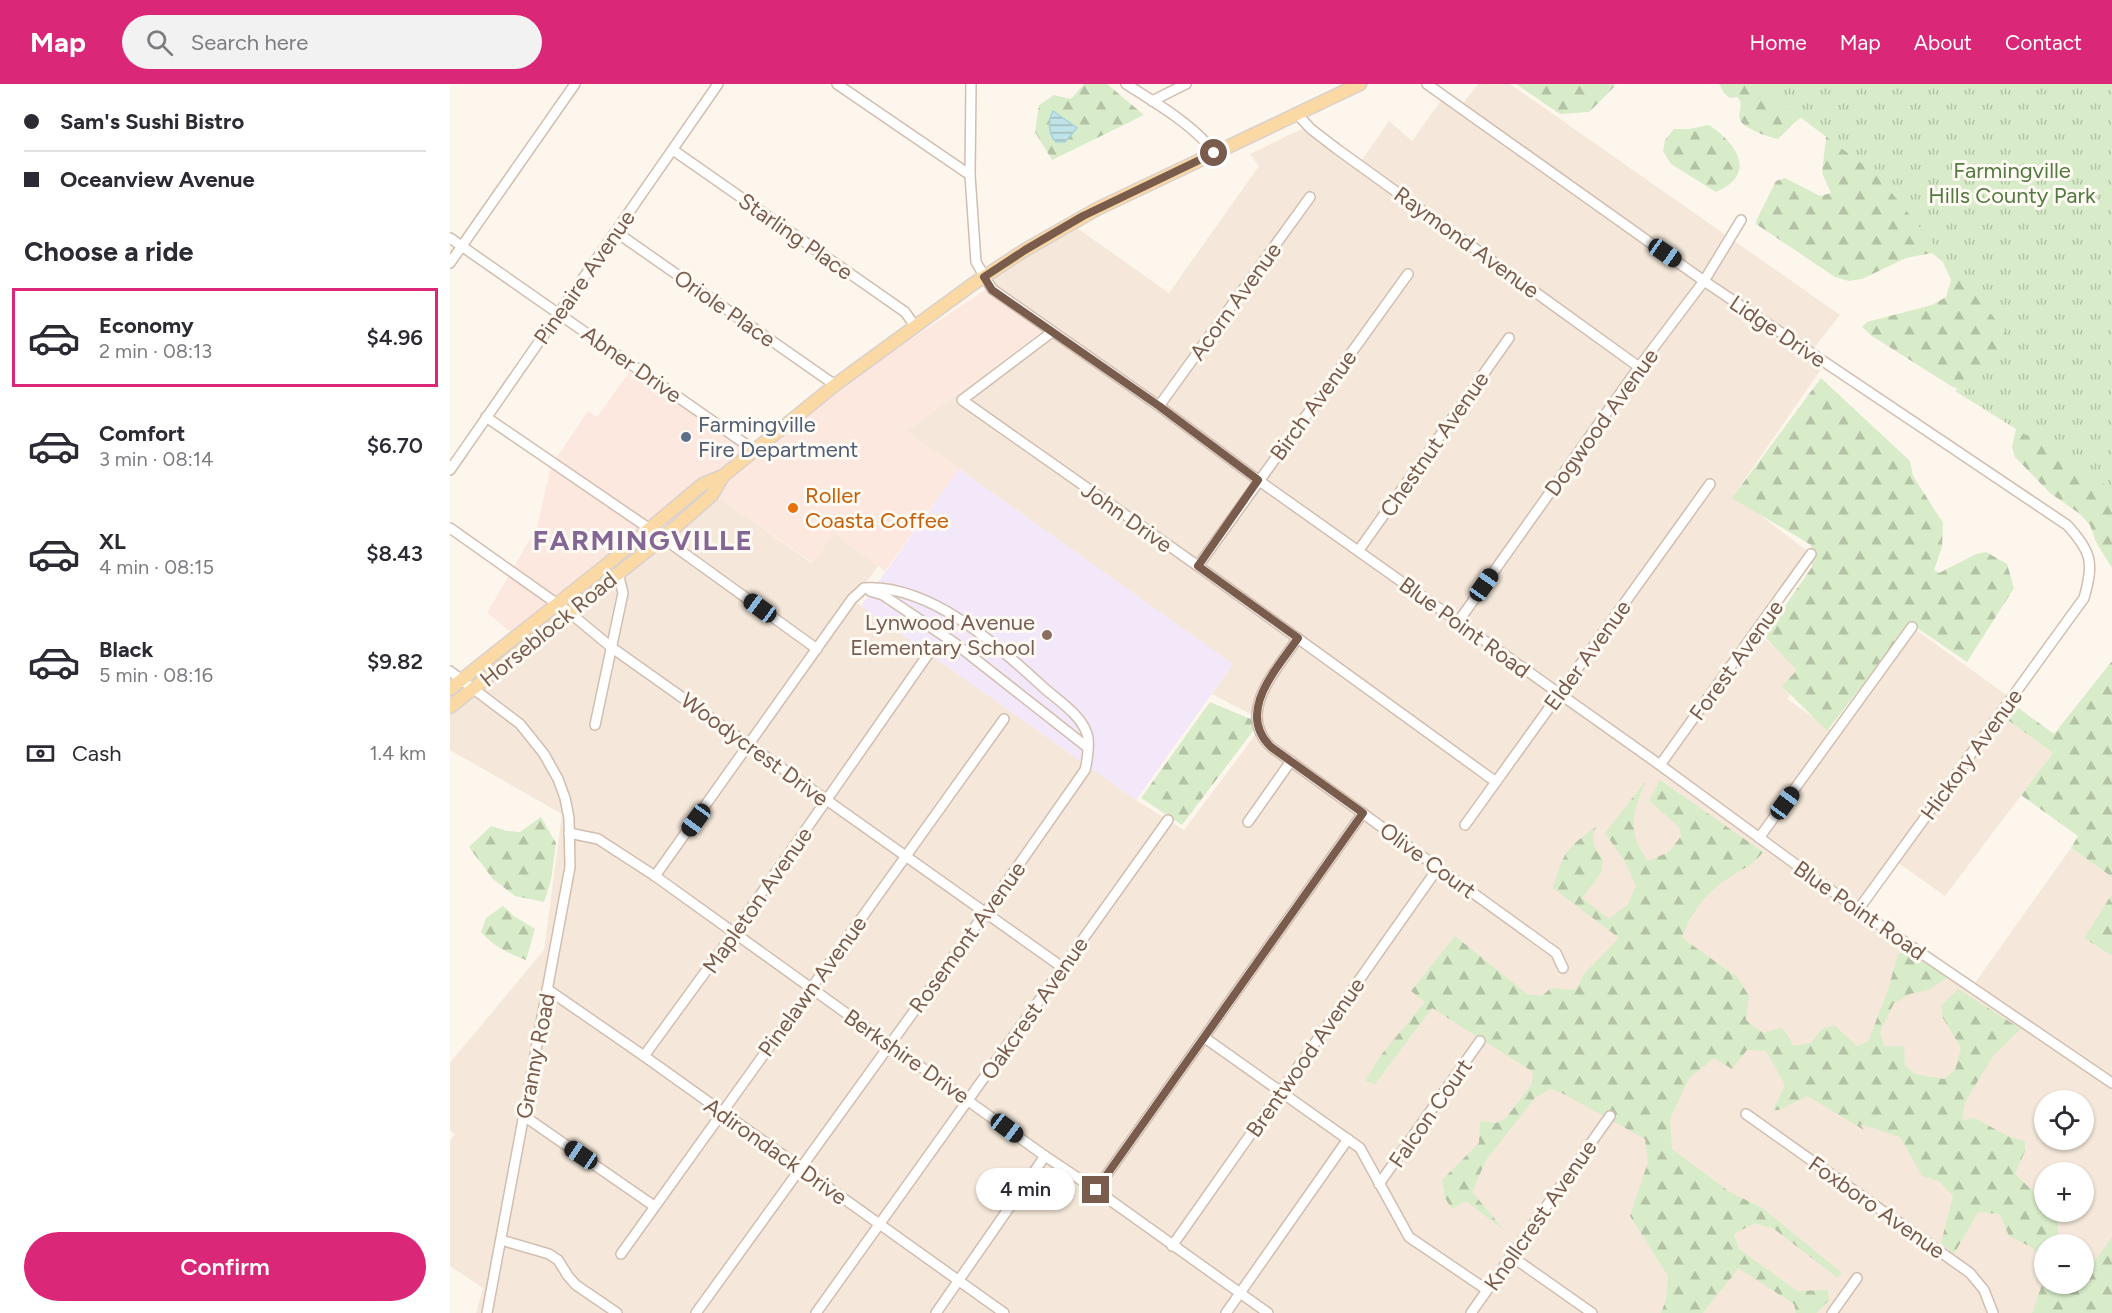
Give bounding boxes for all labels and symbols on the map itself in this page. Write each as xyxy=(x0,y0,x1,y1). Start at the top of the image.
route start xyxy=(1200,139,1227,166)
park label: Farmingville Hills County Park xyxy=(1928,157,2096,209)
street label: Raymond Avenue xyxy=(1389,181,1545,304)
street label: Starling Place xyxy=(733,187,858,286)
street label: Pineaire Avenue xyxy=(528,205,641,350)
car xyxy=(1645,235,1685,271)
street label: Acorn Avenue xyxy=(1184,237,1287,365)
street label: Oriole Place xyxy=(669,264,781,353)
street label: Lidge Drive xyxy=(1724,289,1831,374)
street label: Abner Drive xyxy=(577,320,687,409)
street label: Dogwood Avenue xyxy=(1539,343,1664,501)
street label: Birch Avenue xyxy=(1264,345,1363,466)
street label: Chestnut Avenue xyxy=(1374,366,1495,522)
place label: Farmingville Fire Department xyxy=(698,411,858,463)
marker: Farmingville Fire Department xyxy=(679,430,693,444)
street label: John Drive xyxy=(1076,476,1177,559)
place label: Roller Coasta Coffee xyxy=(805,482,949,534)
marker: Roller Coasta Coffee xyxy=(786,501,800,515)
district label: FARMINGVILLE xyxy=(533,523,753,557)
car xyxy=(1466,565,1502,605)
street label: Horseblock Road xyxy=(474,566,622,693)
street label: Blue Point Road xyxy=(1394,571,1535,684)
car xyxy=(740,590,780,626)
street label: Elder Avenue xyxy=(1538,595,1637,716)
street label: Forest Avenue xyxy=(1684,595,1789,726)
place label: Lynwood Avenue Elementary School xyxy=(850,609,1035,661)
marker: Lynwood Avenue Elementary School xyxy=(1040,628,1054,642)
street label: Hickory Avenue xyxy=(1915,683,2028,825)
street label: Woodycrest Drive xyxy=(676,687,834,812)
car xyxy=(1767,783,1803,823)
car xyxy=(678,800,714,840)
street label: Olive Court xyxy=(1374,816,1481,904)
street label: Mapleton Avenue xyxy=(697,822,818,979)
street label: Blue Point Road xyxy=(1788,855,1931,966)
street label: Rosemont Avenue xyxy=(903,856,1031,1018)
street label: Pinelawn Avenue xyxy=(752,911,873,1062)
street label: Oakcrest Avenue xyxy=(975,932,1094,1085)
street label: Brentwood Avenue xyxy=(1240,972,1371,1142)
street label: Granny Road xyxy=(510,991,561,1121)
street label: Berkshire Drive xyxy=(839,1003,975,1110)
street label: Falcon Court xyxy=(1383,1054,1478,1173)
street label: Adirondack Drive xyxy=(699,1092,852,1211)
car xyxy=(987,1110,1027,1146)
street label: Knollcrest Avenue xyxy=(1478,1135,1602,1296)
car xyxy=(561,1137,601,1173)
street label: Foxboro Avenue xyxy=(1803,1150,1950,1265)
callout: 4 min xyxy=(976,1169,1075,1211)
route end xyxy=(1082,1176,1109,1203)

